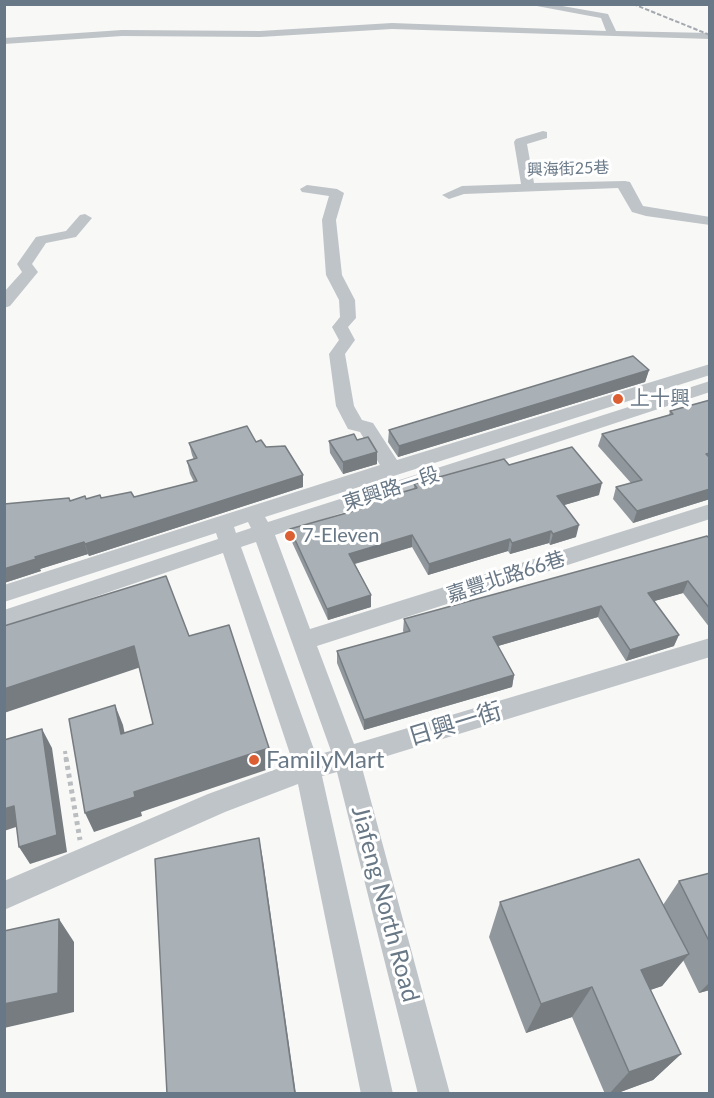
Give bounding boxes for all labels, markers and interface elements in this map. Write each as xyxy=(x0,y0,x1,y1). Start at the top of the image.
street label: 興海街25巷 xyxy=(526,158,610,180)
place label: 上十興 xyxy=(630,387,690,411)
marker: 上十興 xyxy=(611,392,625,406)
street label: 東興路一段 xyxy=(340,462,442,516)
place label: 7-Eleven xyxy=(302,524,379,548)
marker: 7-Eleven xyxy=(283,529,297,543)
street label: 嘉豐北路66巷 xyxy=(444,547,568,607)
street label: 日興一街 xyxy=(405,696,505,752)
place label: FamilyMart xyxy=(266,746,384,774)
marker: FamilyMart xyxy=(247,753,261,767)
street label: Jiafeng North Road xyxy=(345,803,425,1005)

